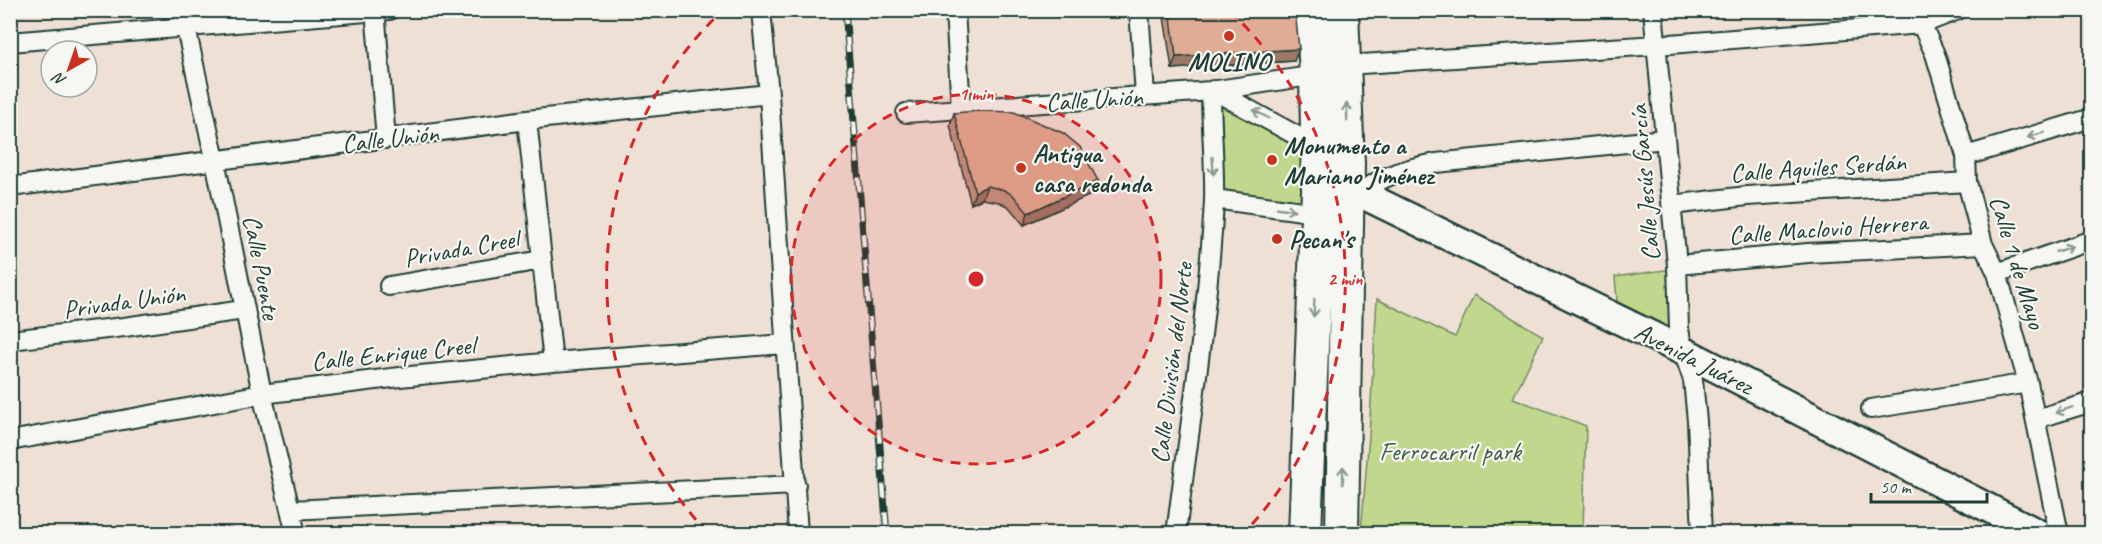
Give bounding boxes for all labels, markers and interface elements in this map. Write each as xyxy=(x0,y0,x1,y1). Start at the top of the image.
marker: MOLINO xyxy=(1222,29,1236,43)
north arrow xyxy=(39,39,99,99)
place label: MOLINO xyxy=(1188,45,1274,78)
text: N xyxy=(47,67,70,91)
street label: Calle Unión xyxy=(1044,80,1145,119)
text: 1 min xyxy=(959,83,994,105)
street label: Calle Jesús García xyxy=(1621,102,1668,262)
one-way arrow xyxy=(1341,103,1353,123)
one-way arrow xyxy=(1252,108,1270,120)
street label: Calle Unión xyxy=(340,116,442,161)
place label: Monumento a Mariano Jiménez xyxy=(1284,129,1436,192)
one-way arrow xyxy=(2027,130,2046,141)
place label: Antigua casa redonda xyxy=(1033,137,1153,200)
street label: Calle Aquiles Serdán xyxy=(1729,145,1908,190)
marker: Monumento a Mariano Jiménez xyxy=(1265,153,1279,167)
one-way arrow xyxy=(1207,155,1218,175)
marker: Antigua casa redonda xyxy=(1014,161,1028,175)
street label: Calle 1 de Mayo xyxy=(1982,192,2054,334)
one-way arrow xyxy=(1276,204,1295,215)
street label: Calle Maclovio Herrera xyxy=(1728,205,1931,252)
street label: Calle Puente xyxy=(235,212,288,324)
street label: Privada Creel xyxy=(401,221,525,275)
place label: Pecan's xyxy=(1289,223,1356,256)
marker: Pecan's xyxy=(1270,232,1284,246)
one-way arrow xyxy=(2054,243,2073,254)
street label: Calle División del Norte xyxy=(1143,259,1200,465)
text: 2 min xyxy=(1328,268,1363,290)
centre of rings xyxy=(966,269,986,289)
street label: Privada Unión xyxy=(61,276,188,326)
one-way arrow xyxy=(1308,298,1319,318)
street label: Avenida Juárez xyxy=(1629,315,1761,404)
street label: Calle Enrique Creel xyxy=(310,328,481,378)
one-way arrow xyxy=(2055,405,2074,416)
park label: Ferrocarril park xyxy=(1379,435,1523,468)
one-way arrow xyxy=(1337,466,1349,486)
scale bar xyxy=(1871,466,1986,504)
text: 50 m xyxy=(1880,476,1913,498)

